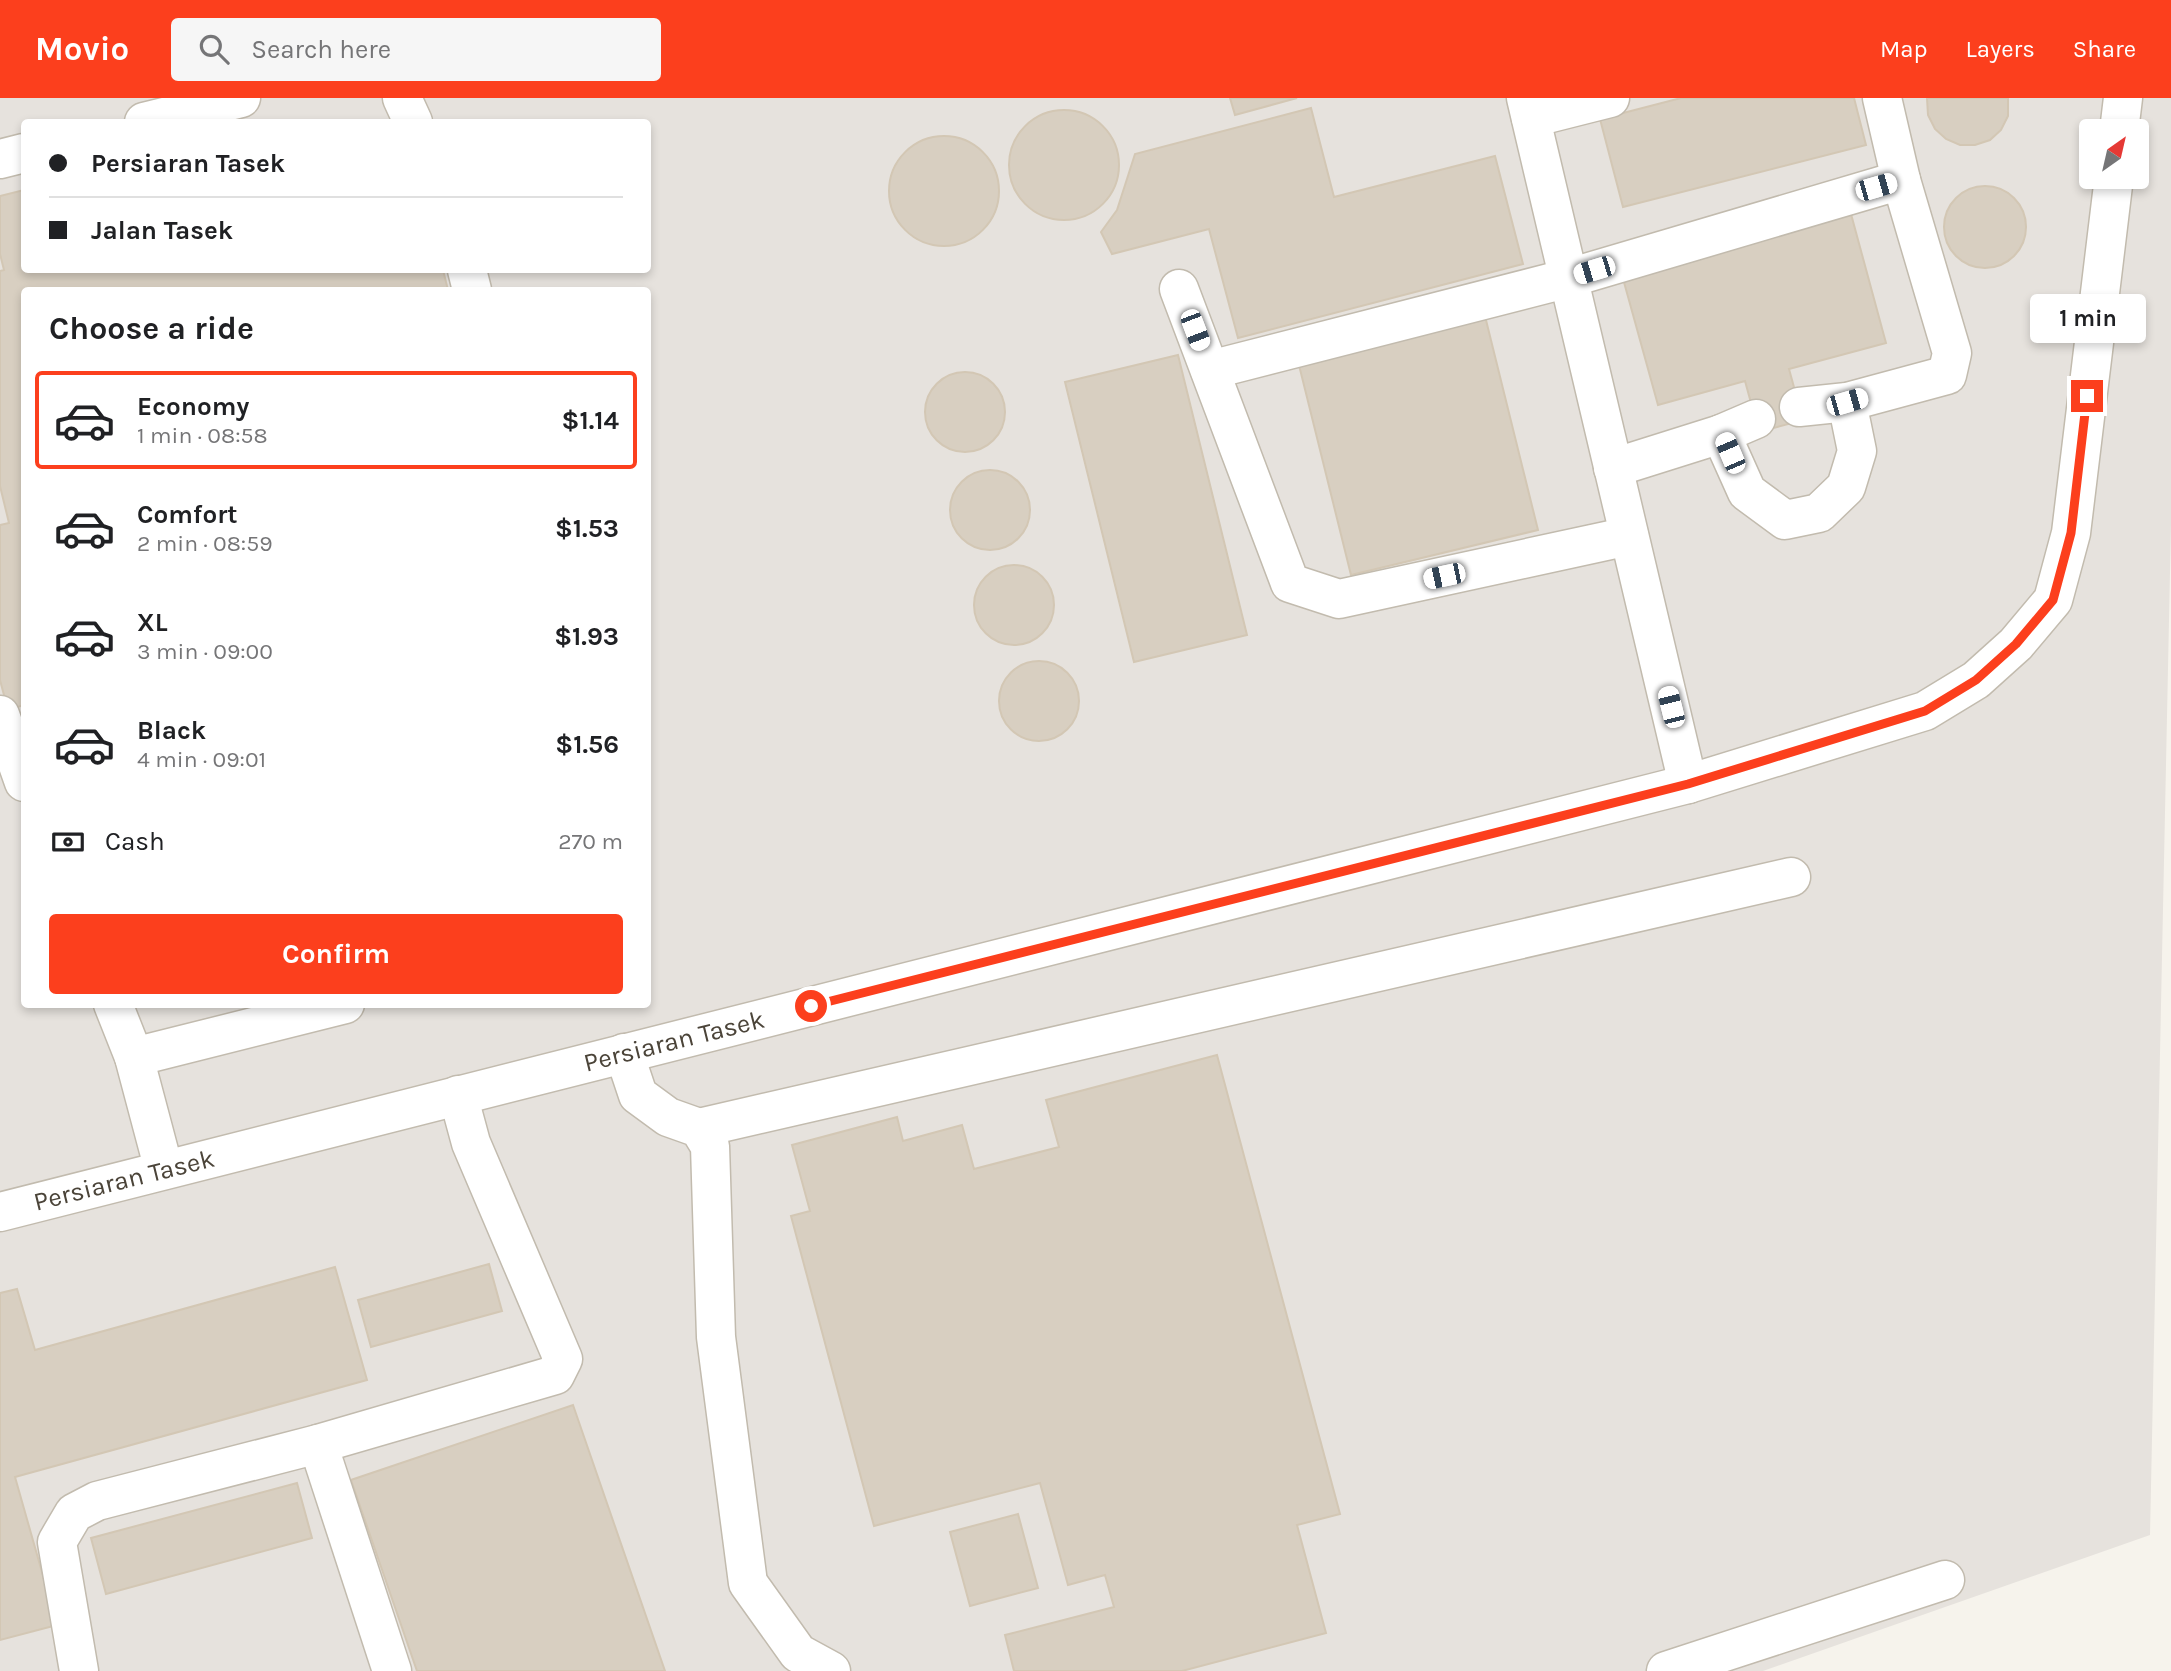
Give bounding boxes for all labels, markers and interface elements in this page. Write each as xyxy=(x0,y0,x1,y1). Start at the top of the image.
search box xyxy=(171,18,661,81)
text: Movio xyxy=(35,30,129,68)
icon: search xyxy=(195,30,233,68)
text: Search here xyxy=(251,34,391,65)
text: Map xyxy=(1880,35,1928,63)
text: Layers xyxy=(1966,35,2035,63)
text: Share xyxy=(2073,35,2136,63)
north arrow xyxy=(2079,119,2149,189)
map controls xyxy=(2079,119,2149,189)
text: Persiaran Tasek xyxy=(91,148,285,179)
car xyxy=(1853,171,1900,203)
text: Jalan Tasek xyxy=(91,215,233,246)
car xyxy=(1571,254,1618,286)
callout: 1 min xyxy=(2029,294,2145,344)
text: 1 min xyxy=(2059,305,2117,332)
car xyxy=(1178,307,1213,353)
text: Choose a ride xyxy=(49,310,254,347)
route end xyxy=(2071,380,2103,412)
car xyxy=(1824,386,1871,418)
icon: car xyxy=(53,389,116,452)
text: Economy xyxy=(137,391,249,422)
text: $1.14 xyxy=(561,405,619,436)
text: 1 min · 08:58 xyxy=(137,422,268,449)
car xyxy=(1713,430,1748,476)
icon: car xyxy=(53,497,116,560)
text: Comfort xyxy=(137,499,238,530)
text: $1.53 xyxy=(555,513,619,544)
text: 2 min · 08:59 xyxy=(137,530,272,557)
car xyxy=(1422,561,1467,591)
icon: car xyxy=(53,605,116,668)
text: XL xyxy=(137,607,168,638)
text: $1.93 xyxy=(554,621,619,652)
text: 3 min · 09:00 xyxy=(137,638,273,665)
car xyxy=(1656,684,1687,730)
icon: car xyxy=(53,713,116,776)
text: Black xyxy=(137,715,206,746)
text: $1.56 xyxy=(555,729,619,760)
text: 4 min · 09:01 xyxy=(137,746,266,773)
icon: cash xyxy=(49,823,87,861)
text: Cash xyxy=(105,826,165,857)
text: 270 m xyxy=(558,828,623,855)
button: Confirm xyxy=(49,914,623,994)
route start xyxy=(795,990,827,1022)
street label: Persiaran Tasek xyxy=(580,1004,768,1078)
street label: Persiaran Tasek xyxy=(30,1143,218,1217)

